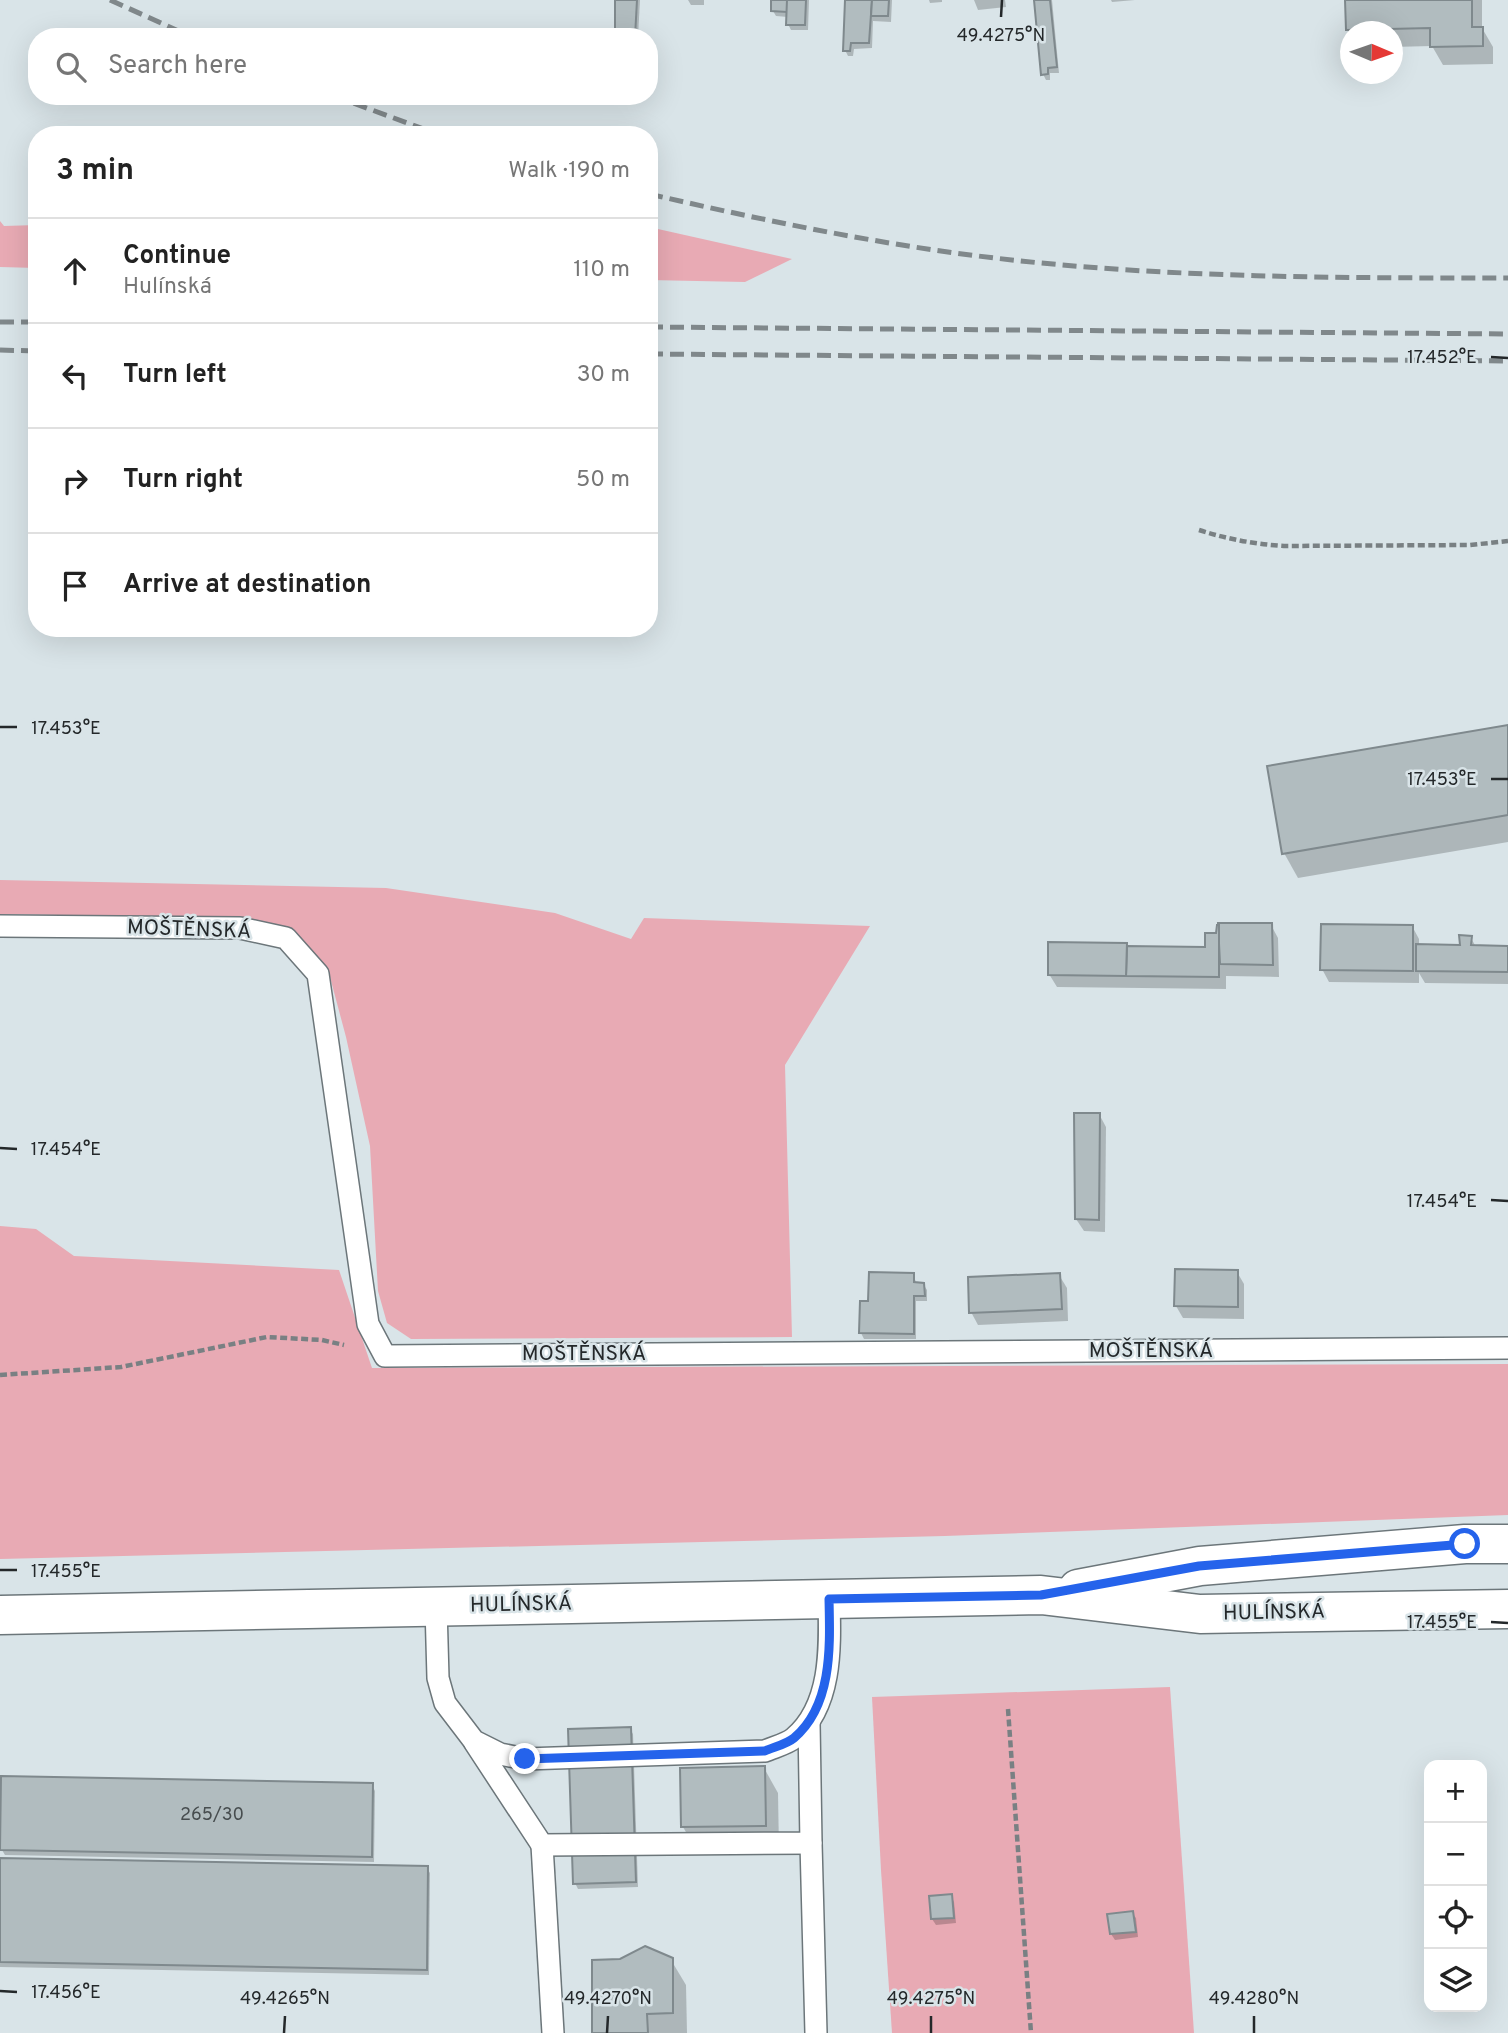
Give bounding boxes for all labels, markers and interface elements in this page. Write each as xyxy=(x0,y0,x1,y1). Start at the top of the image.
north arrow xyxy=(1340,21,1403,84)
text: 49.4275°N xyxy=(957,25,1045,48)
search box xyxy=(28,28,658,105)
icon: search xyxy=(52,48,90,86)
text: Search here xyxy=(108,50,247,83)
text: 3 min xyxy=(56,153,134,190)
text: Walk · 190 m xyxy=(508,157,630,186)
text: Continue xyxy=(123,240,231,273)
icon: ahead xyxy=(56,252,94,290)
text: 110 m xyxy=(573,256,630,285)
text: Hulínská xyxy=(123,273,212,302)
text: 17.452°E xyxy=(1407,347,1477,370)
icon: left xyxy=(56,357,94,395)
text: Turn left xyxy=(123,359,227,392)
text: 30 m xyxy=(577,361,630,390)
icon: right xyxy=(56,462,94,500)
text: Turn right xyxy=(123,464,243,497)
text: 50 m xyxy=(576,466,630,495)
icon: arrive xyxy=(56,567,94,605)
text: Arrive at destination xyxy=(123,569,371,602)
text: 17.453°E xyxy=(31,718,101,741)
text: 17.453°E xyxy=(1407,769,1477,792)
street label: MOŠTĚNSKÁ xyxy=(126,913,252,946)
text: 17.454°E xyxy=(31,1139,101,1162)
text: 17.454°E xyxy=(1407,1191,1477,1214)
street label: MOŠTĚNSKÁ xyxy=(1089,1337,1213,1365)
street label: MOŠTĚNSKÁ xyxy=(522,1340,646,1368)
route start xyxy=(1449,1528,1480,1559)
text: 17.455°E xyxy=(31,1561,101,1584)
street label: HULÍNSKÁ xyxy=(470,1590,572,1619)
street label: HULÍNSKÁ xyxy=(1223,1598,1325,1627)
text: 17.455°E xyxy=(1407,1612,1477,1635)
route end xyxy=(509,1743,540,1774)
map controls xyxy=(1424,1760,1487,2012)
button: + xyxy=(1424,1760,1487,1823)
house number: 265/30 xyxy=(180,1804,244,1827)
button: − xyxy=(1424,1823,1487,1886)
button: locate xyxy=(1424,1886,1487,1949)
button: layers xyxy=(1424,1949,1487,2012)
text: 17.456°E xyxy=(31,1982,101,2005)
text: 49.4265°N xyxy=(240,1988,330,2011)
text: 49.4270°N xyxy=(564,1988,652,2011)
text: 49.4275°N xyxy=(887,1988,975,2011)
text: 49.4280°N xyxy=(1209,1988,1299,2011)

